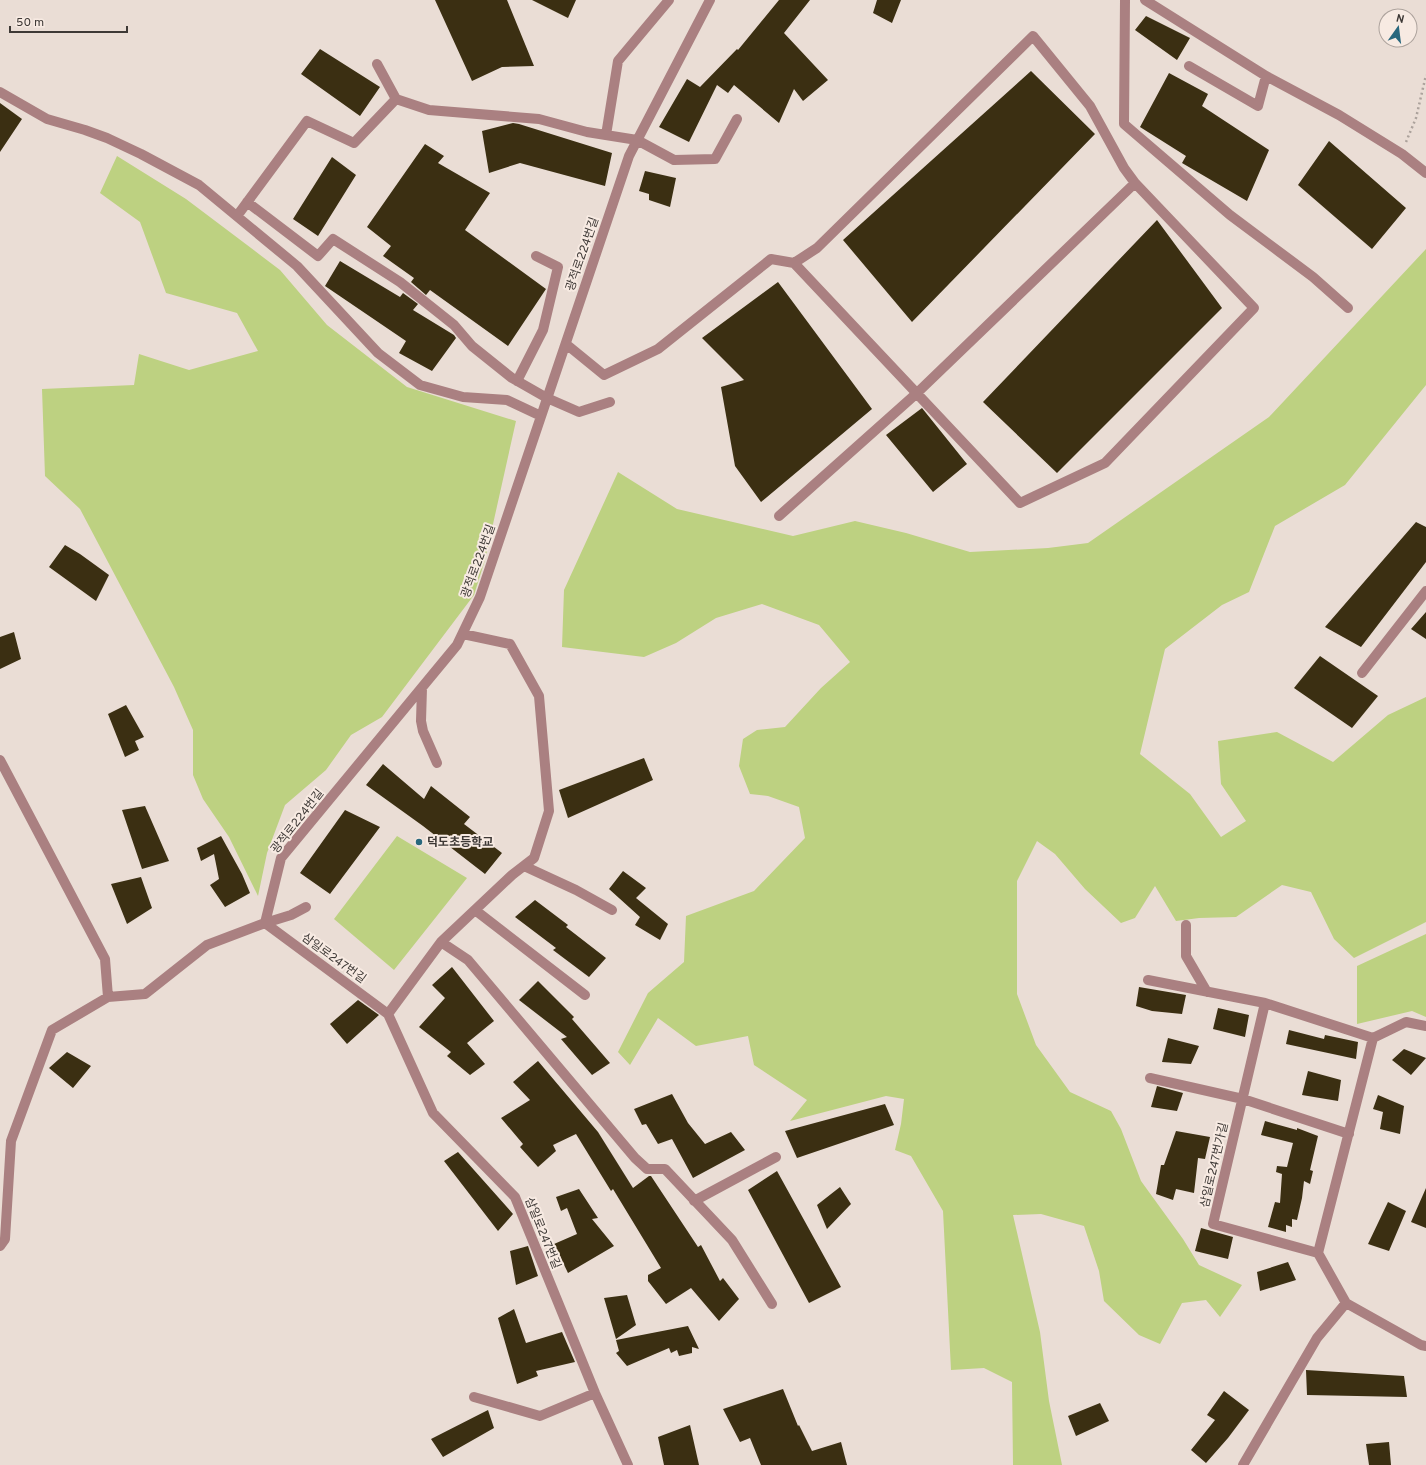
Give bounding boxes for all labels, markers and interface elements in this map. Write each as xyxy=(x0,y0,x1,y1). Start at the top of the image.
scale bar xyxy=(10,8,127,34)
north arrow xyxy=(1378,8,1418,48)
text: N xyxy=(1395,12,1406,27)
text: 50 m xyxy=(16,15,44,31)
street label: 광적로224번길 xyxy=(563,215,603,293)
street label: 광적로224번길 xyxy=(458,522,500,600)
street label: 광적로224번길 xyxy=(268,786,328,857)
place label: 덕도초등학교 xyxy=(427,835,493,851)
marker: 덕도초등학교 xyxy=(414,837,424,847)
street label: 삼일로247번길 xyxy=(298,930,369,988)
street label: 삼일로247번가길 xyxy=(1197,1121,1233,1209)
street label: 삼일로247번길 xyxy=(520,1195,564,1272)

